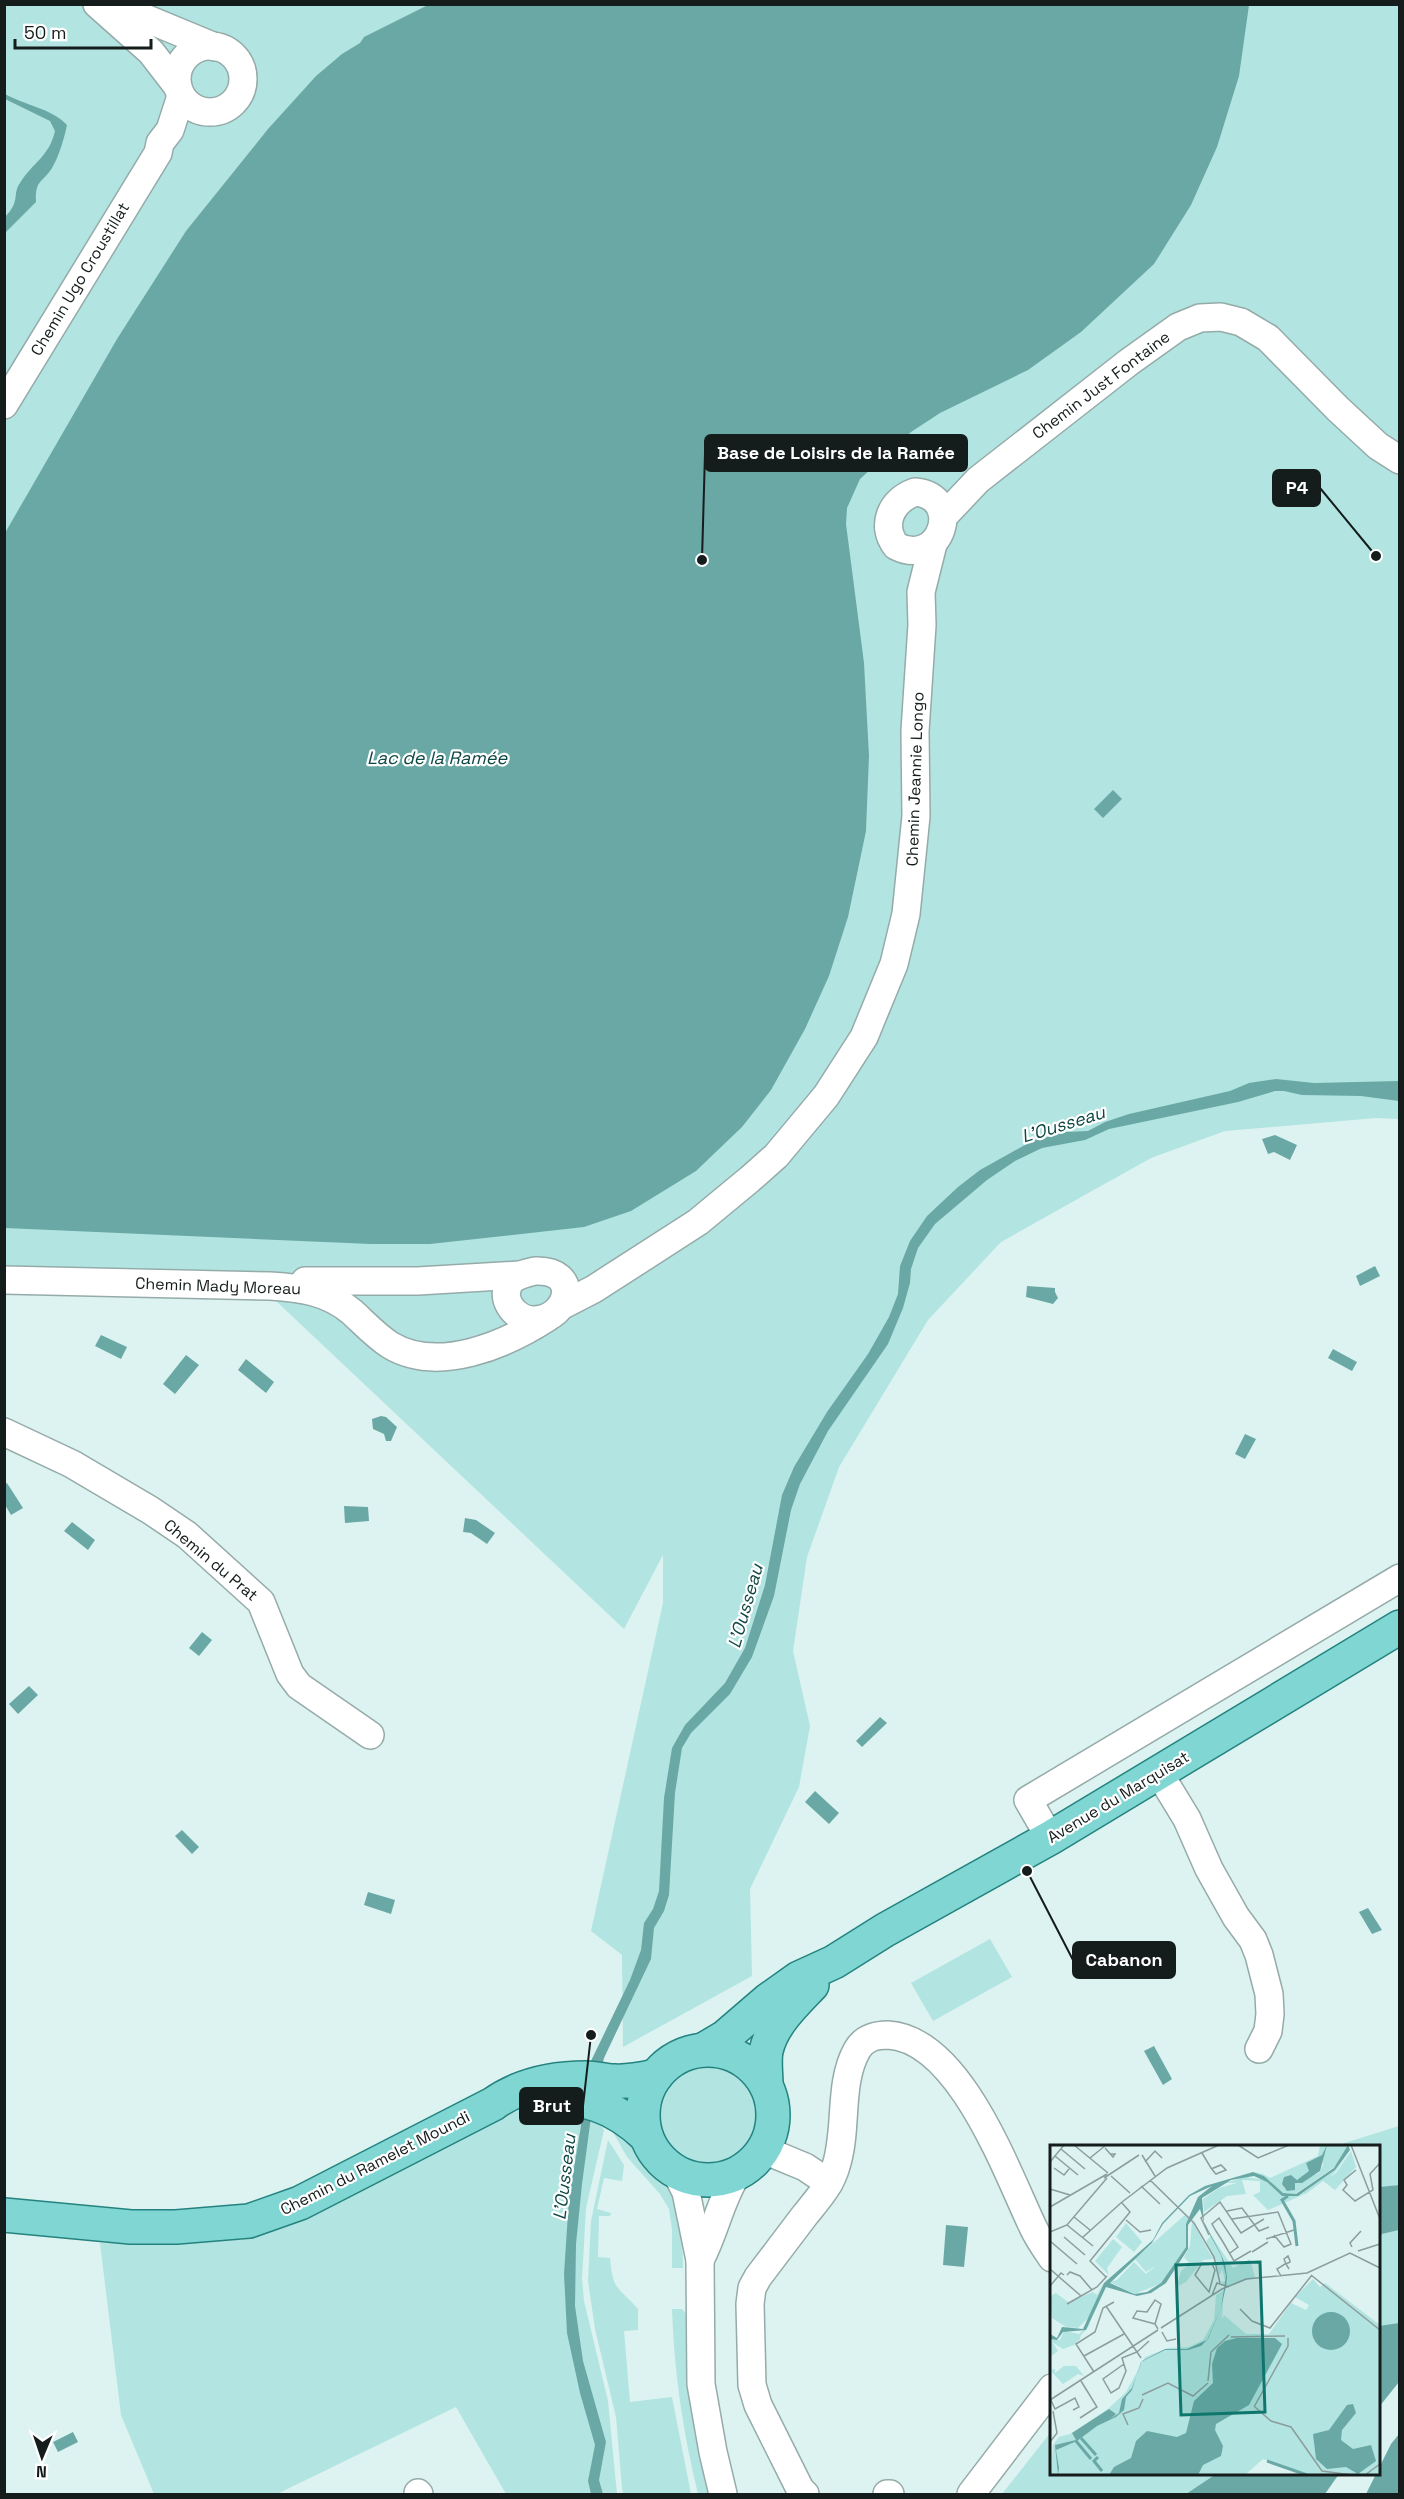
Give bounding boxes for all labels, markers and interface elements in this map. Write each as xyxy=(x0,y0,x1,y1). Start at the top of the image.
scale bar xyxy=(15,12,152,50)
text: 50 m xyxy=(24,21,66,44)
street label: Chemin Ugo Croustillat xyxy=(26,199,134,359)
street label: Chemin Just Fontaine xyxy=(1028,326,1174,444)
callout: Base de Loisirs de la Ramée xyxy=(705,435,967,471)
text: Base de Loisirs de la Ramée xyxy=(717,441,955,464)
callout: P4 xyxy=(1273,470,1320,506)
text: P4 xyxy=(1286,476,1309,499)
street label: Chemin Jeannie Longo xyxy=(901,691,929,867)
water label: Lac de la Ramée xyxy=(367,746,508,769)
water label: L'Ousseau xyxy=(1018,1100,1108,1148)
street label: Chemin Mady Moreau xyxy=(135,1273,301,1299)
street label: Chemin du Prat xyxy=(160,1514,262,1606)
water label: L'Ousseau xyxy=(722,1560,768,1651)
street label: Avenue du Marquisat xyxy=(1043,1746,1193,1848)
callout: Cabanon xyxy=(1073,1942,1175,1978)
text: Cabanon xyxy=(1085,1948,1163,1971)
callout: Brut xyxy=(520,2088,583,2124)
text: Brut xyxy=(533,2094,571,2117)
street label: Chemin du Ramelet Moundi xyxy=(277,2106,473,2220)
water label: L'Ousseau xyxy=(547,2132,581,2221)
inset map xyxy=(1050,2145,1380,2475)
north arrow xyxy=(12,2427,72,2487)
text: N xyxy=(36,2461,47,2482)

